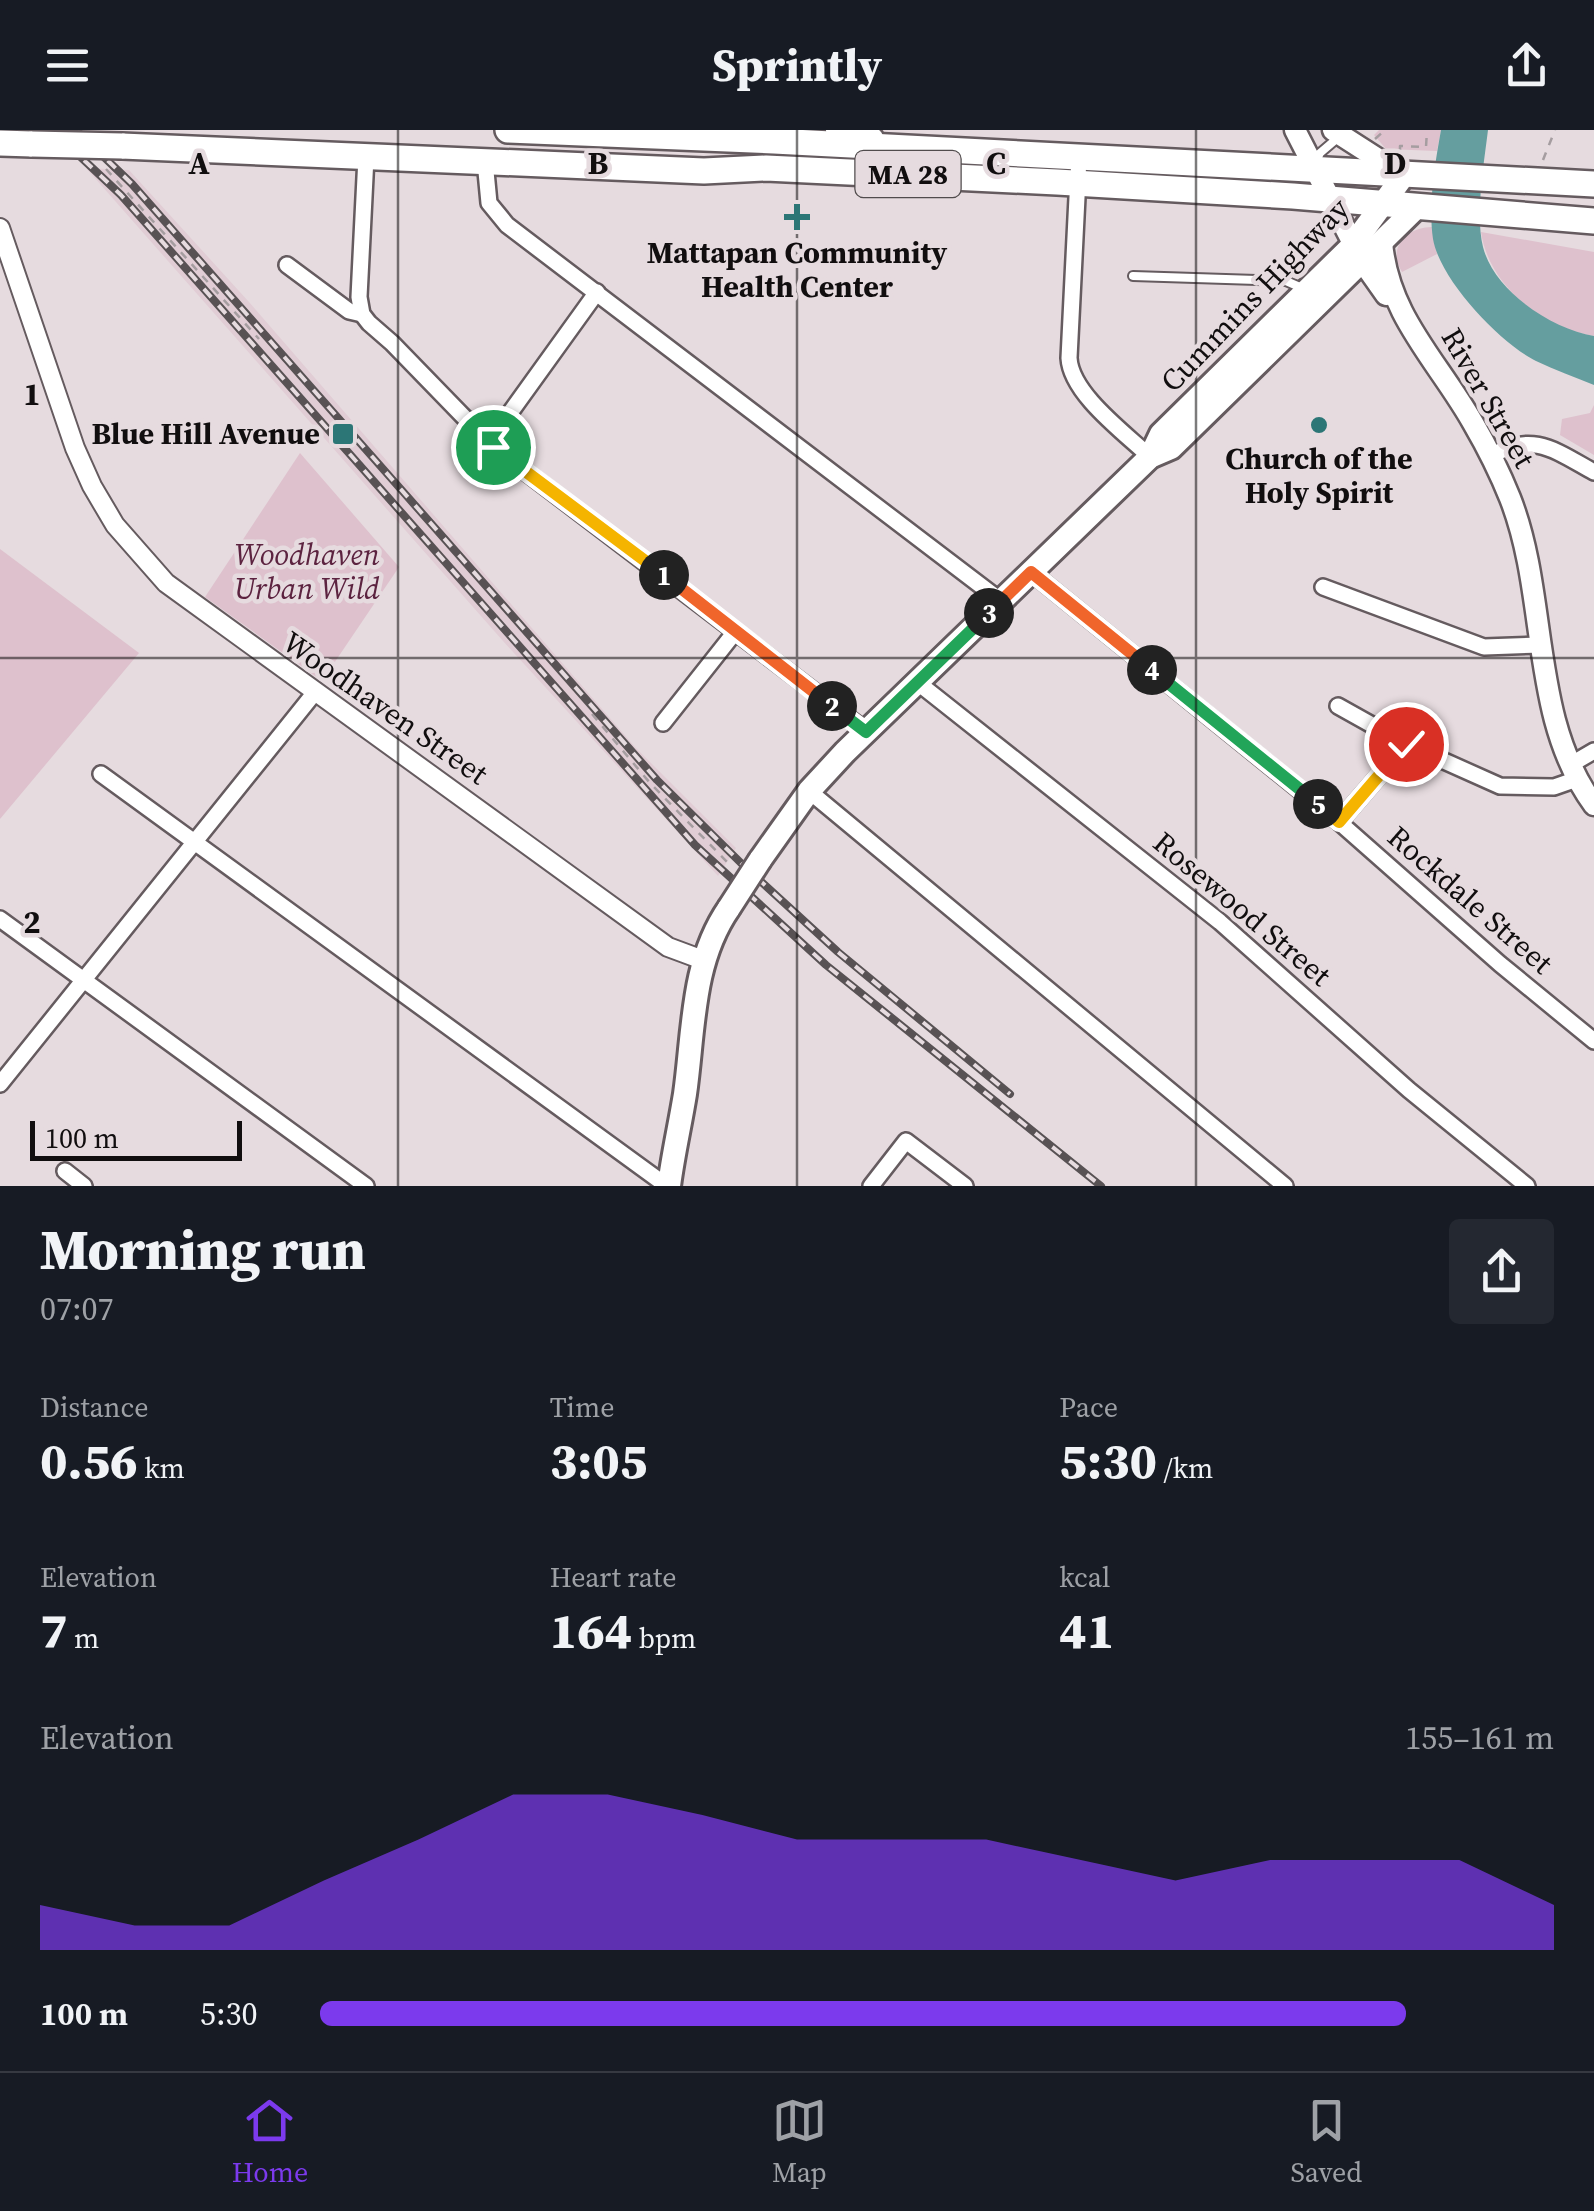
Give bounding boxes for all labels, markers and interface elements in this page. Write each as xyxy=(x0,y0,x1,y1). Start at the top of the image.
text: Sprintly xyxy=(712,34,882,96)
icon: menu xyxy=(40,38,95,93)
icon: share xyxy=(1499,38,1554,93)
text: A xyxy=(188,141,210,185)
text: B xyxy=(588,141,609,185)
text: C xyxy=(986,141,1006,185)
text: D xyxy=(1384,141,1406,185)
road number: MA 28 xyxy=(856,151,960,197)
street label: Cummins Highway xyxy=(1151,188,1358,401)
marker: Mattapan Community Health Center xyxy=(784,204,810,230)
place label: Mattapan Community Health Center xyxy=(647,232,947,307)
street label: River Street xyxy=(1432,320,1545,475)
text: 1 xyxy=(23,372,41,416)
pin xyxy=(451,405,536,490)
place label: Blue Hill Avenue xyxy=(92,413,320,454)
marker: Church of the Holy Spirit xyxy=(1308,414,1330,436)
icon: arrive xyxy=(466,420,521,475)
marker: Blue Hill Avenue xyxy=(330,421,356,447)
place label: Church of the Holy Spirit xyxy=(1225,438,1413,513)
park label: Woodhaven Urban Wild xyxy=(234,534,380,609)
pin: 1 xyxy=(639,550,689,600)
text: 1 xyxy=(656,556,672,594)
pin: 3 xyxy=(964,588,1014,638)
text: 3 xyxy=(981,594,997,632)
street label: Woodhaven Street xyxy=(274,621,496,794)
pin: 4 xyxy=(1127,645,1177,695)
text: 4 xyxy=(1144,651,1160,689)
pin: 2 xyxy=(807,681,857,731)
text: 2 xyxy=(824,687,840,725)
pin xyxy=(1364,702,1449,787)
icon: check xyxy=(1379,717,1434,772)
pin: 5 xyxy=(1293,779,1343,829)
text: 5 xyxy=(1310,785,1326,823)
street label: Rockdale Street xyxy=(1379,816,1562,983)
street label: Rosewood Street xyxy=(1145,822,1340,995)
text: 2 xyxy=(23,900,41,944)
scale bar xyxy=(30,1116,242,1160)
text: 100 m xyxy=(45,1119,119,1157)
text: Morning run xyxy=(40,1212,366,1287)
button: share xyxy=(1449,1219,1554,1324)
text: 07:07 xyxy=(40,1287,114,1331)
text: Distance xyxy=(40,1388,149,1426)
text: Time xyxy=(550,1388,614,1426)
text: Pace xyxy=(1059,1388,1118,1426)
text: 0.56 xyxy=(40,1426,138,1495)
text: 3:05 xyxy=(550,1426,647,1495)
text: 5:30 xyxy=(1059,1426,1157,1495)
text: km xyxy=(138,1449,185,1487)
text: /km xyxy=(1157,1449,1213,1487)
text: Elevation xyxy=(40,1558,157,1596)
text: Heart rate xyxy=(550,1558,676,1596)
text: kcal xyxy=(1059,1558,1110,1596)
text: 7 xyxy=(40,1596,68,1665)
text: 164 xyxy=(550,1596,632,1665)
text: 41 xyxy=(1059,1596,1114,1665)
text: m xyxy=(68,1619,99,1657)
text: bpm xyxy=(632,1619,696,1657)
text: Elevation xyxy=(40,1716,174,1760)
text: 155–161 m xyxy=(1405,1716,1554,1760)
text: 100 m xyxy=(40,1992,128,2036)
text: 5:30 xyxy=(200,1992,258,2036)
tab: Home xyxy=(232,2093,308,2191)
tab: Map xyxy=(772,2093,827,2191)
tab: Saved xyxy=(1290,2093,1362,2191)

